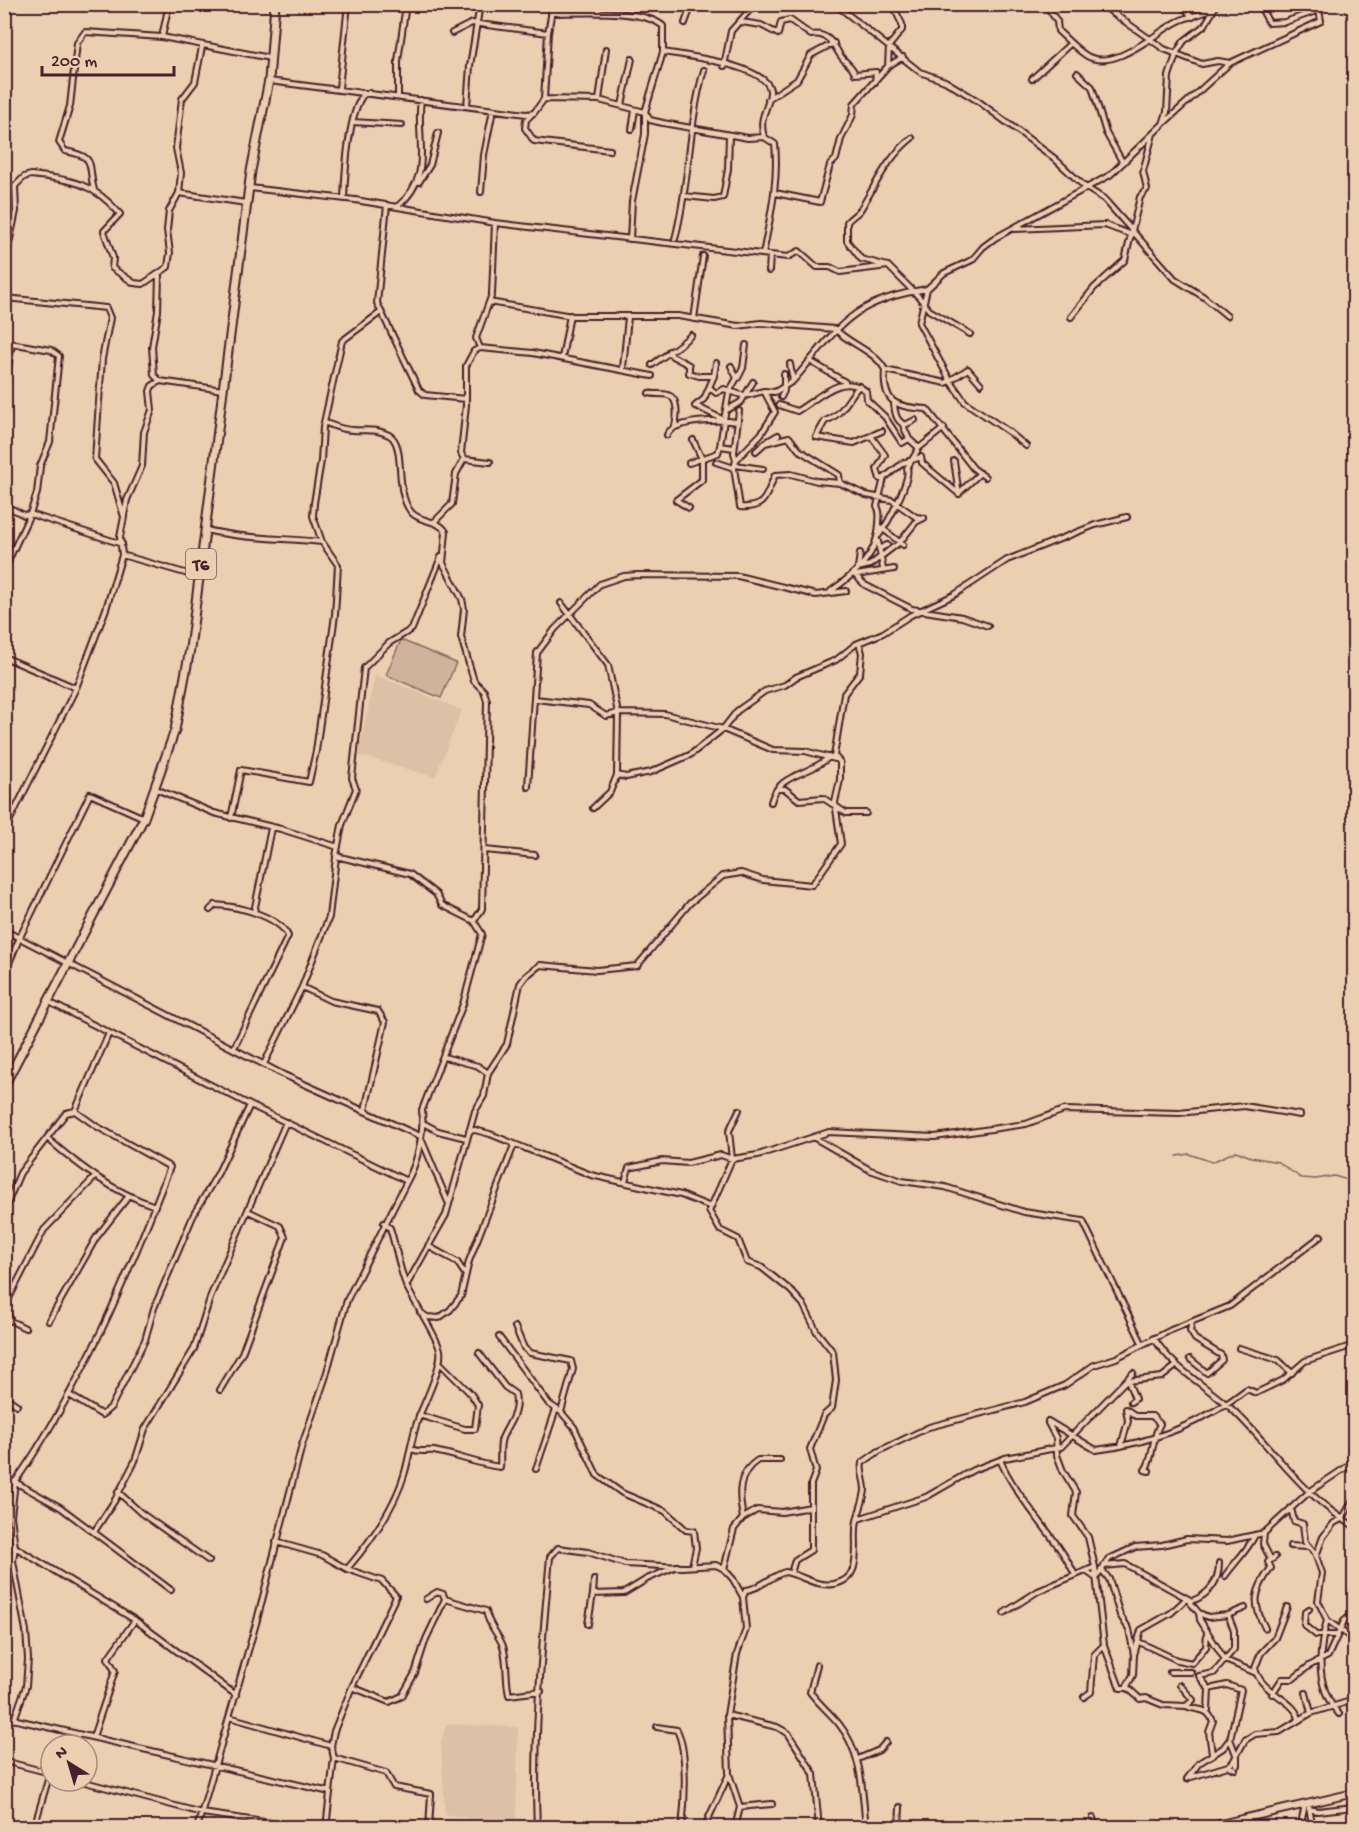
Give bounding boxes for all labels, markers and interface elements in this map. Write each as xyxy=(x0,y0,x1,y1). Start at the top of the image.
scale bar xyxy=(42,39,174,77)
text: 200 m xyxy=(51,52,98,73)
road number: T6 xyxy=(186,549,216,579)
north arrow xyxy=(39,1733,99,1793)
text: N xyxy=(52,1743,72,1765)

